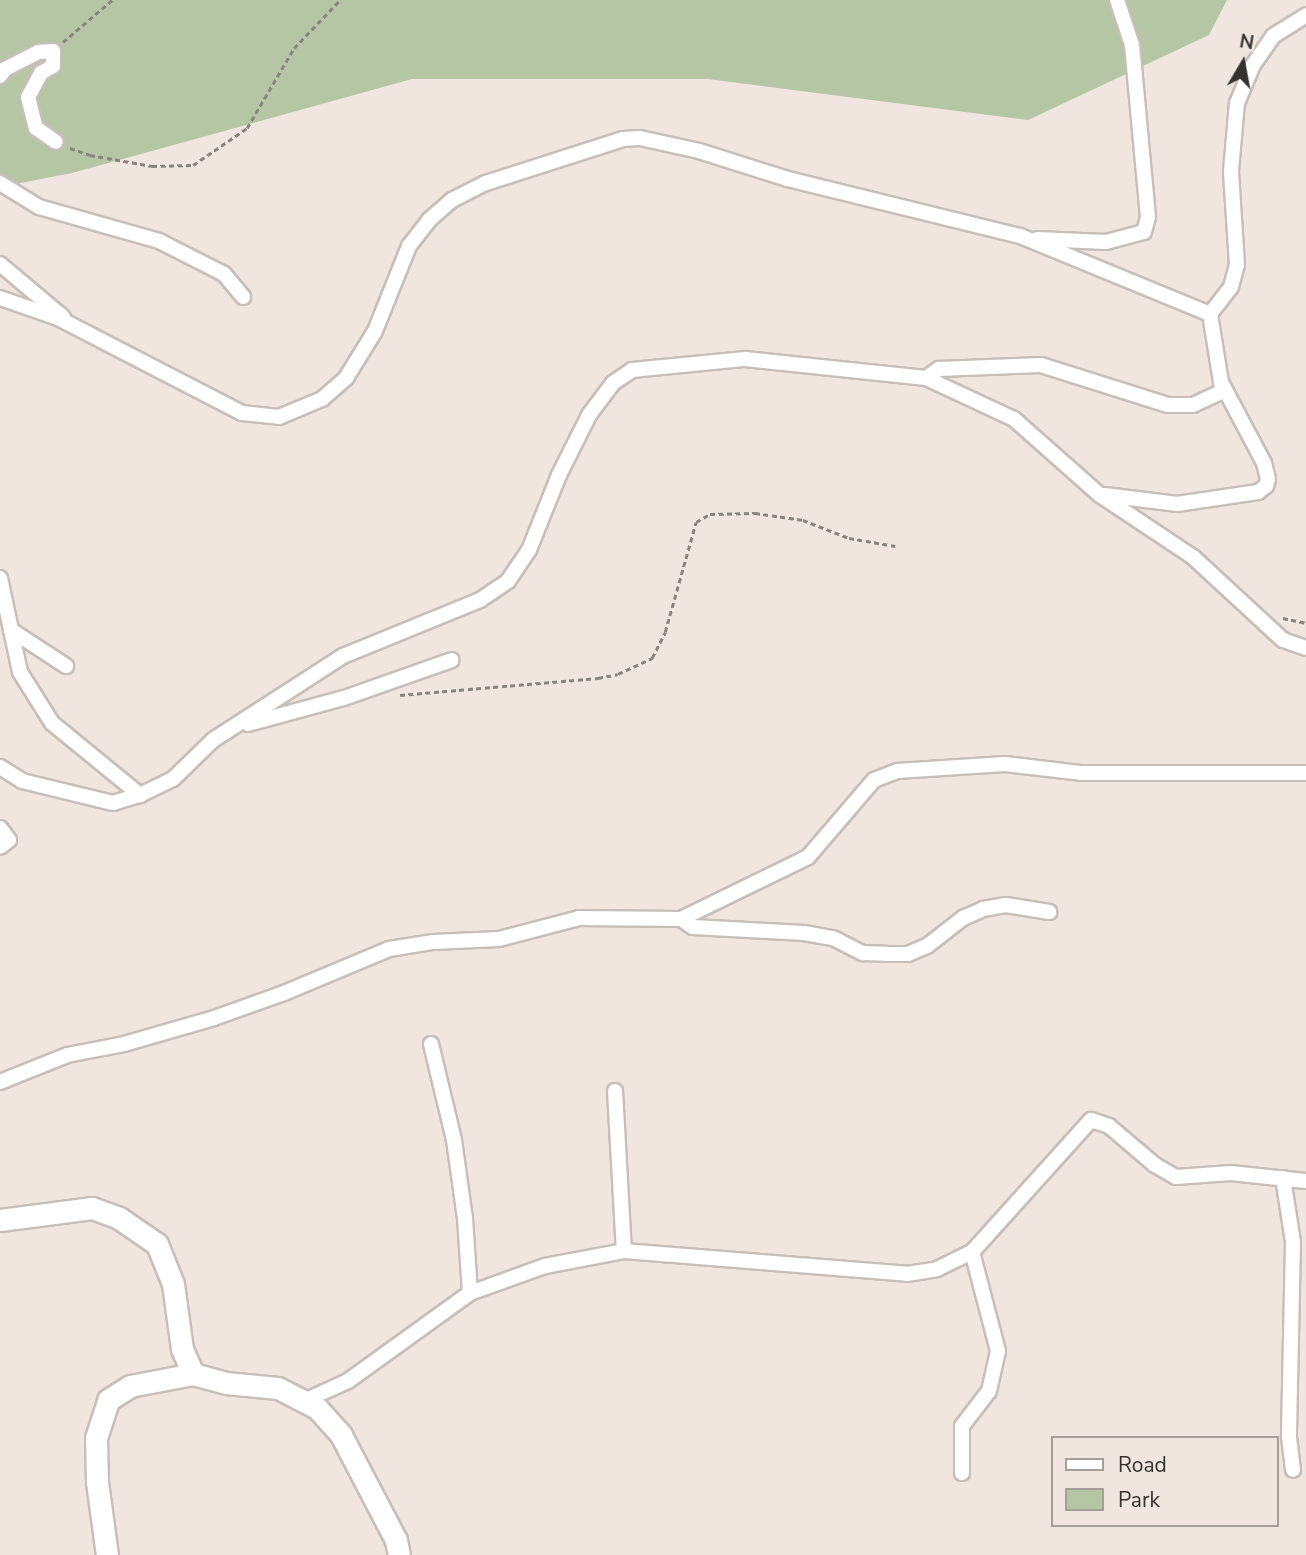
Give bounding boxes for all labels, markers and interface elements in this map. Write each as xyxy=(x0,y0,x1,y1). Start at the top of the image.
north arrow xyxy=(1208,28,1278,98)
text: N xyxy=(1237,28,1256,56)
legend xyxy=(1050,1436,1278,1527)
text: Road xyxy=(1118,1451,1167,1479)
text: Park xyxy=(1118,1486,1160,1514)

